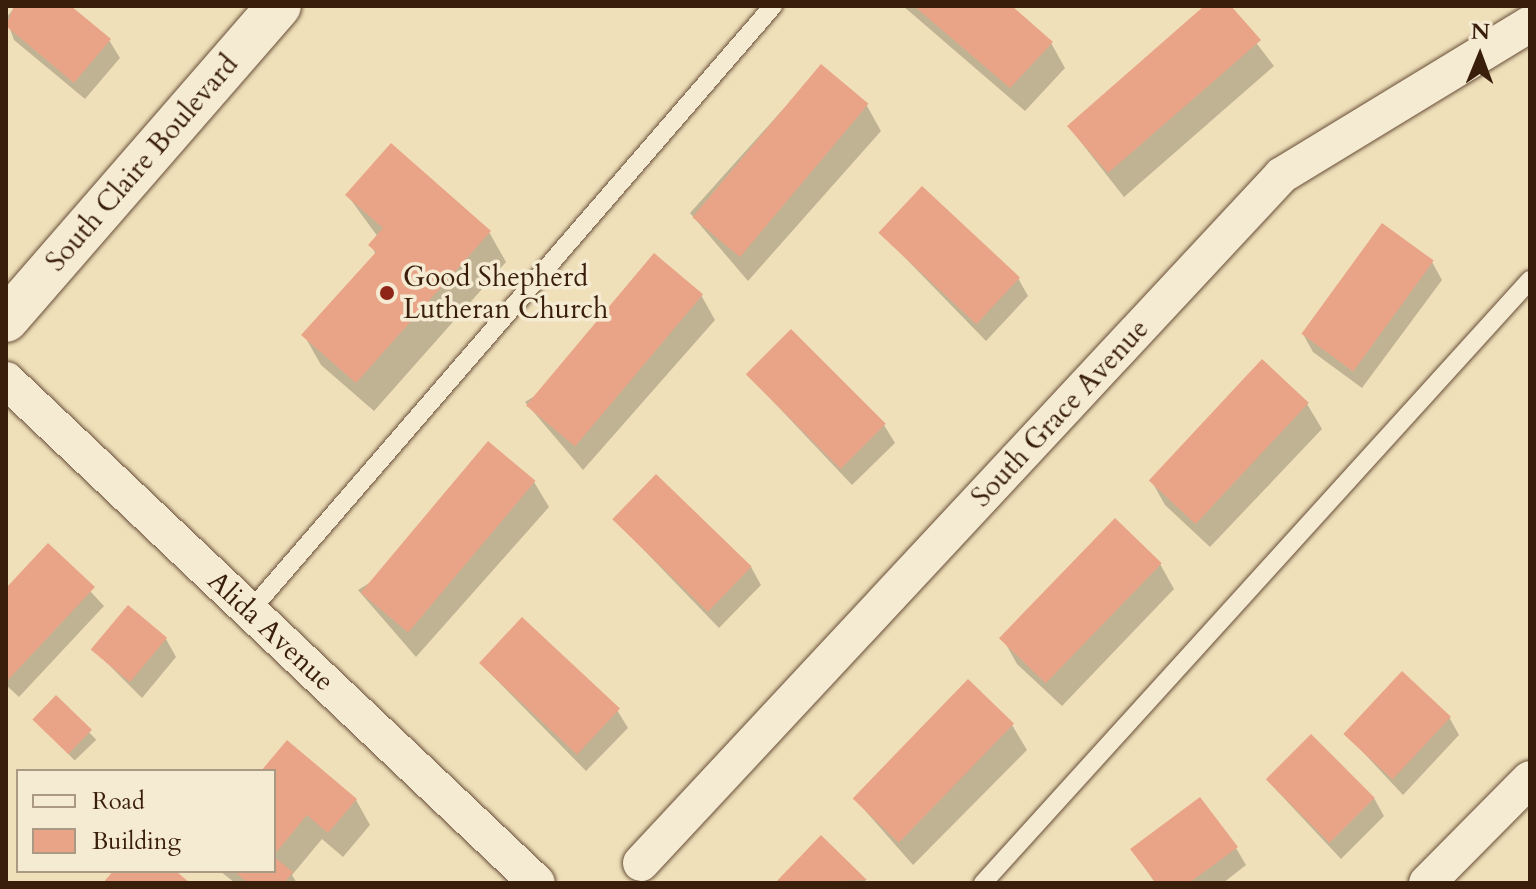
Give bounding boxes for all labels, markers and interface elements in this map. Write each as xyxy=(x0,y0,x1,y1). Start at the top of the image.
north arrow xyxy=(1440,16,1520,96)
text: N xyxy=(1471,17,1490,47)
street label: South Claire Boulevard xyxy=(39,48,245,278)
place label: Good Shepherd Lutheran Church xyxy=(403,260,608,326)
marker: Good Shepherd Lutheran Church xyxy=(378,284,396,302)
street label: South Grace Avenue xyxy=(964,312,1156,514)
street label: Alida Avenue xyxy=(201,564,341,698)
legend xyxy=(16,769,276,873)
text: Road xyxy=(92,785,145,818)
text: Building xyxy=(92,825,181,858)

